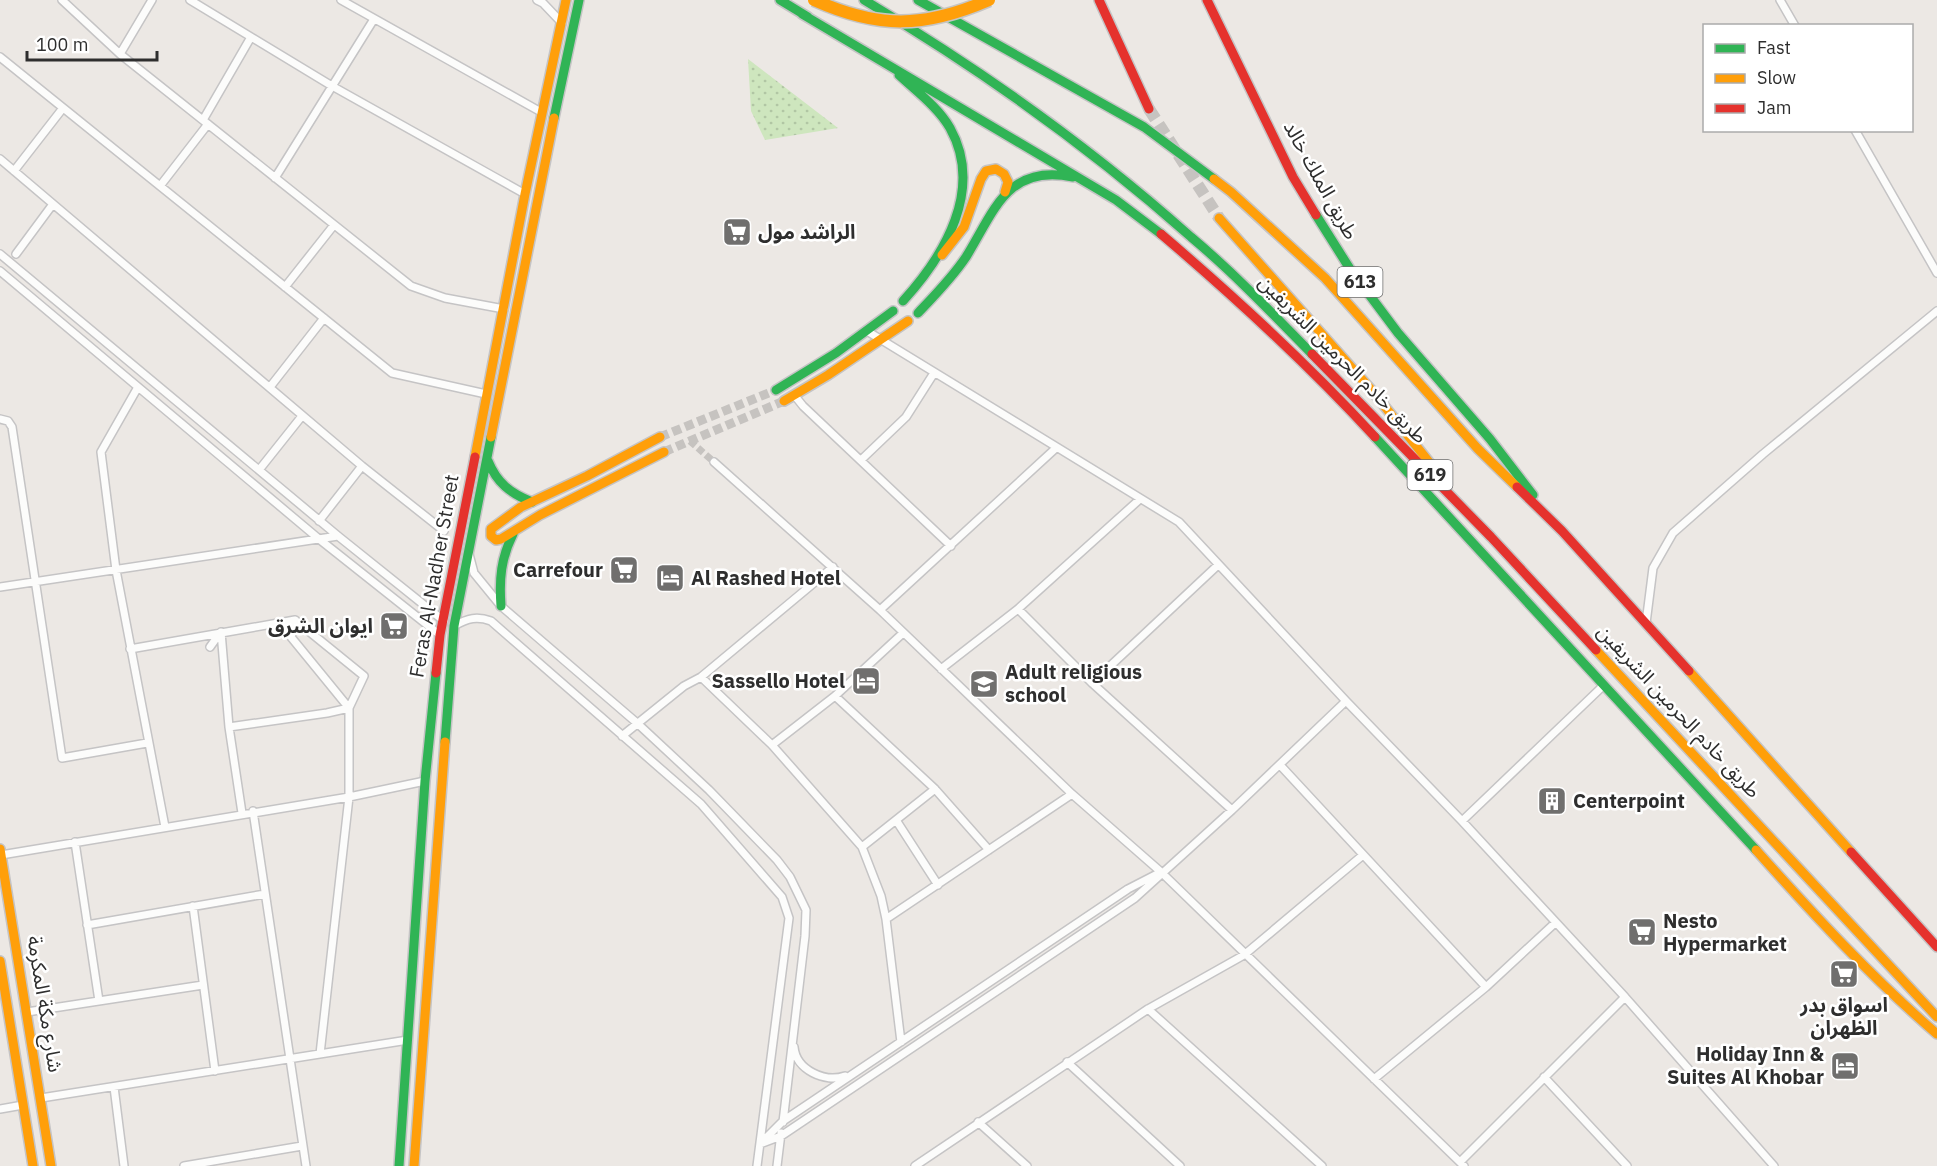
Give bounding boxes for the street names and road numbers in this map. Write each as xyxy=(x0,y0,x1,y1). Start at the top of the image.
street label: طريق الملك خالد xyxy=(1278,116,1365,244)
road number: 613 xyxy=(1338,267,1382,297)
street label: طريق خادم الحرمين الشريفين xyxy=(1252,268,1434,450)
road number: 619 xyxy=(1408,460,1452,490)
street label: Feras Al-Nadher Street xyxy=(402,472,465,680)
street label: طريق خادم الحرمين الشريفين xyxy=(1590,618,1767,805)
street label: شارع مكة المكرمة xyxy=(19,934,70,1074)

